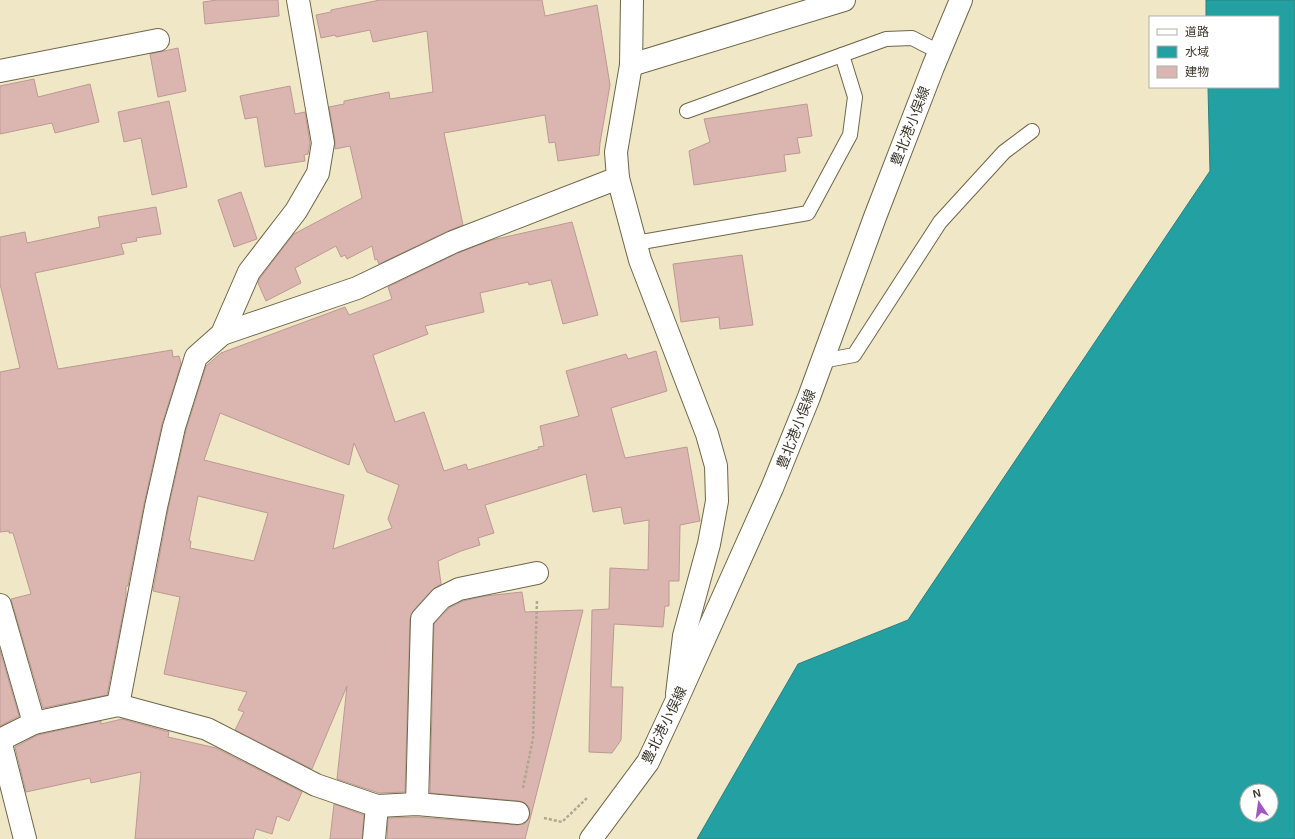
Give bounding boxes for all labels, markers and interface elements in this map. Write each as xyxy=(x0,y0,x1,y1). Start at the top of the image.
legend xyxy=(1149,16,1279,88)
text: 道路 xyxy=(1185,25,1209,39)
text: 水域 xyxy=(1185,45,1209,59)
text: 建物 xyxy=(1185,65,1209,79)
street label: 豊北港小俣線 xyxy=(887,84,933,168)
street label: 豊北港小俣線 xyxy=(773,387,819,471)
street label: 豊北港小俣線 xyxy=(638,684,690,766)
north arrow xyxy=(1239,783,1279,823)
text: N xyxy=(1252,787,1262,800)

